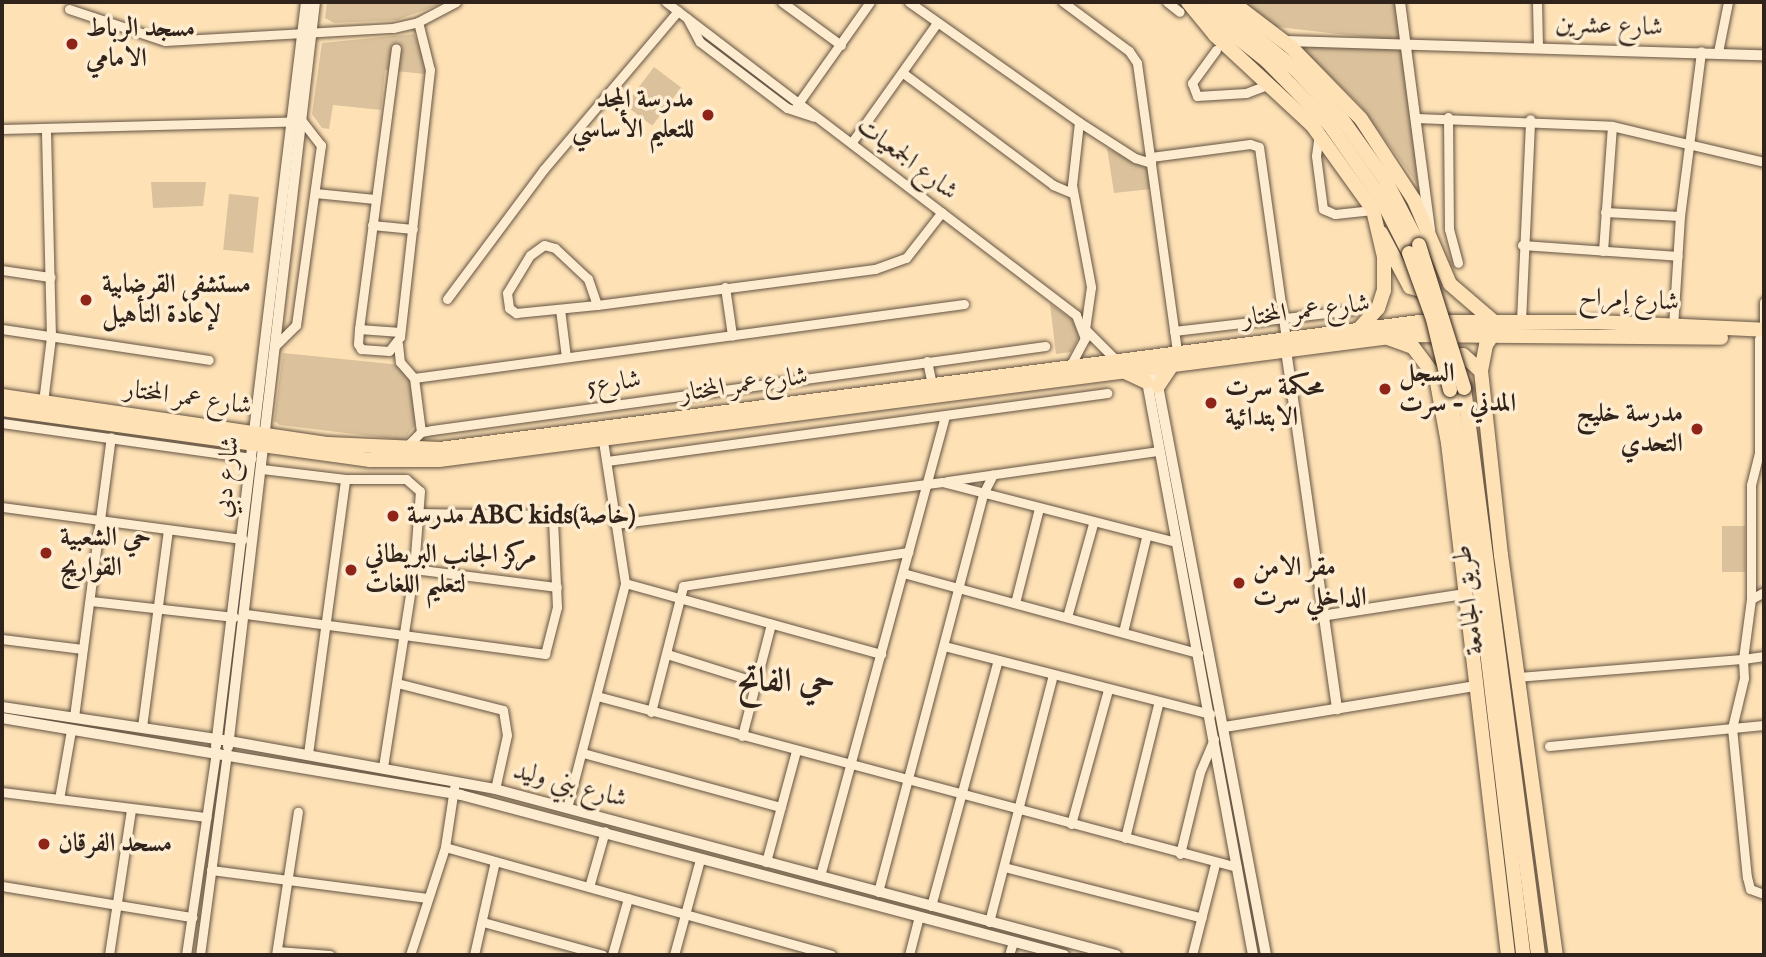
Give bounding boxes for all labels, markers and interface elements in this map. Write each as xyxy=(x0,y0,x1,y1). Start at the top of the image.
street label: شارع عشرين xyxy=(1554,9,1664,43)
place label: مسجد الرباط الامامي xyxy=(86,13,195,74)
marker: مسجد الرباط الامامي xyxy=(64,36,80,52)
place label: مدرسة المجد للتعليم الأساسي xyxy=(572,84,694,146)
marker: مدرسة المجد للتعليم الأساسي xyxy=(700,107,716,123)
street label: شارع الجمعيات xyxy=(850,111,964,207)
place label: مستشفي القرضابية لإعادة التأهيل xyxy=(102,269,251,330)
street label: شارع إمراح xyxy=(1578,282,1680,318)
street label: شارع عمر المختار xyxy=(1240,288,1372,334)
marker: مستشفي القرضابية لإعادة التأهيل xyxy=(76,290,96,310)
place label: السجل المدني - سرت xyxy=(1399,358,1516,420)
street label: شارع عمر المختار xyxy=(678,361,810,409)
street label: شارع5 xyxy=(585,364,643,402)
place label: محكمة سرت الابتدائية xyxy=(1225,372,1324,434)
street label: شارع عمر المختار xyxy=(122,374,254,422)
marker: السجل المدني - سرت xyxy=(1377,381,1393,397)
marker: محكمة سرت الابتدائية xyxy=(1203,395,1219,411)
place label: مدرسة خليج التحدي xyxy=(1576,398,1683,460)
marker: مدرسة خليج التحدي xyxy=(1689,421,1705,437)
street label: شارع دبي xyxy=(207,435,247,519)
place label: مدرسة ABC kids(خاصة) xyxy=(407,500,636,532)
marker: مدرسة ABC kids(خاصة) xyxy=(385,508,401,524)
place label: حي الشعبية القواريج xyxy=(60,522,151,584)
place label: مركز الجانب البريطاني لتعليم اللغات xyxy=(365,539,537,600)
street label: طريق الجامعة xyxy=(1447,543,1491,657)
marker: حي الشعبية القواريج xyxy=(38,545,54,561)
place label: مقر الامن الداخلي سرت xyxy=(1253,552,1367,614)
marker: مركز الجانب البريطاني لتعليم اللغات xyxy=(343,562,359,578)
marker: مقر الامن الداخلي سرت xyxy=(1231,575,1247,591)
district label: حي الفاتح xyxy=(737,663,835,703)
street label: شارع بني وليد xyxy=(510,755,630,815)
place label: مسحد الفرقان xyxy=(58,828,172,860)
marker: مسحد الفرقان xyxy=(36,836,52,852)

